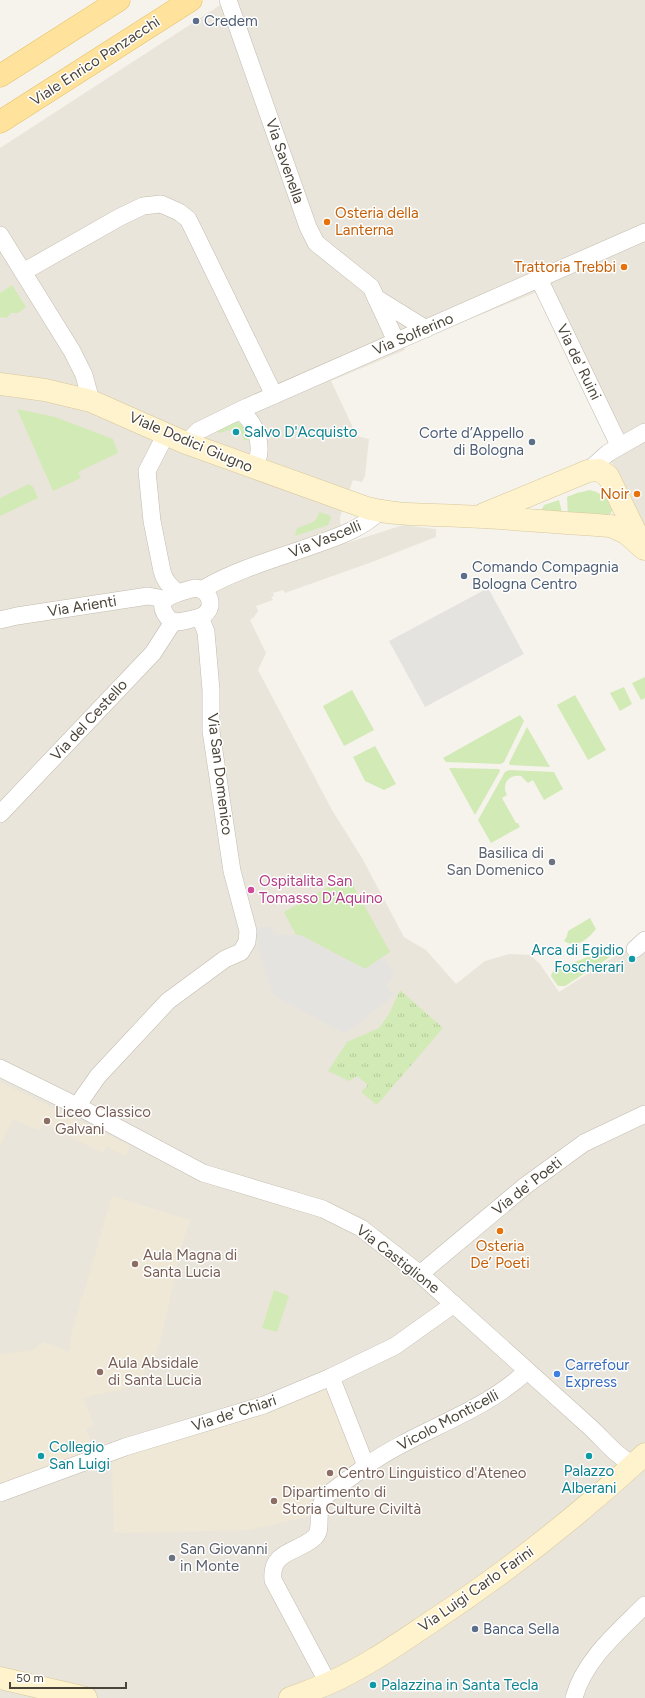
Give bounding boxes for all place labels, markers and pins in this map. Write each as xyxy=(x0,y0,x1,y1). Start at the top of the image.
place label: Credem xyxy=(204,12,258,30)
marker: Credem xyxy=(191,16,201,26)
place label: Osteria della Lanterna xyxy=(335,204,419,239)
marker: Osteria della Lanterna xyxy=(322,217,332,227)
place label: Trattoria Trebbi xyxy=(514,258,616,276)
marker: Trattoria Trebbi xyxy=(619,262,629,272)
place label: Salvo D'Acquisto xyxy=(244,423,358,441)
place label: Corte d’Appello di Bologna xyxy=(419,424,524,459)
marker: Salvo D'Acquisto xyxy=(231,427,241,437)
marker: Corte d’Appello di Bologna xyxy=(527,437,537,447)
place label: Noir xyxy=(600,485,629,503)
marker: Noir xyxy=(632,489,642,499)
place label: Comando Compagnia Bologna Centro xyxy=(472,558,619,593)
marker: Comando Compagnia Bologna Centro xyxy=(459,571,469,581)
place label: Basilica di San Domenico xyxy=(446,844,544,879)
marker: Basilica di San Domenico xyxy=(547,857,557,867)
place label: Ospitalita San Tomasso D'Aquino xyxy=(259,872,383,907)
marker: Ospitalita San Tomasso D'Aquino xyxy=(246,885,256,895)
place label: Arca di Egidio Foscherari xyxy=(531,941,624,976)
marker: Arca di Egidio Foscherari xyxy=(627,954,637,964)
place label: Liceo Classico Galvani xyxy=(55,1103,151,1138)
marker: Liceo Classico Galvani xyxy=(42,1116,52,1126)
marker: Osteria De’ Poeti xyxy=(495,1226,505,1236)
place label: Osteria De’ Poeti xyxy=(470,1237,530,1272)
place label: Aula Magna di Santa Lucia xyxy=(143,1246,237,1281)
marker: Aula Magna di Santa Lucia xyxy=(130,1259,140,1269)
place label: Aula Absidale di Santa Lucia xyxy=(108,1354,202,1389)
place label: Carrefour Express xyxy=(565,1356,629,1391)
marker: Aula Absidale di Santa Lucia xyxy=(95,1367,105,1377)
marker: Carrefour Express xyxy=(552,1369,562,1379)
place label: Collegio San Luigi xyxy=(49,1438,110,1473)
marker: Collegio San Luigi xyxy=(36,1451,46,1461)
marker: Palazzo Alberani xyxy=(584,1451,594,1461)
place label: Palazzo Alberani xyxy=(561,1462,617,1497)
place label: Centro Linguistico d'Ateneo xyxy=(338,1464,527,1482)
marker: Centro Linguistico d'Ateneo xyxy=(325,1468,335,1478)
place label: Dipartimento di Storia Culture Civiltà xyxy=(282,1483,421,1518)
marker: Dipartimento di Storia Culture Civiltà xyxy=(269,1496,279,1506)
place label: San Giovanni in Monte xyxy=(180,1540,268,1575)
marker: San Giovanni in Monte xyxy=(167,1553,177,1563)
place label: Banca Sella xyxy=(483,1620,559,1638)
marker: Banca Sella xyxy=(470,1624,480,1634)
place label: Palazzina in Santa Tecla xyxy=(381,1676,538,1694)
marker: Palazzina in Santa Tecla xyxy=(368,1680,378,1690)

